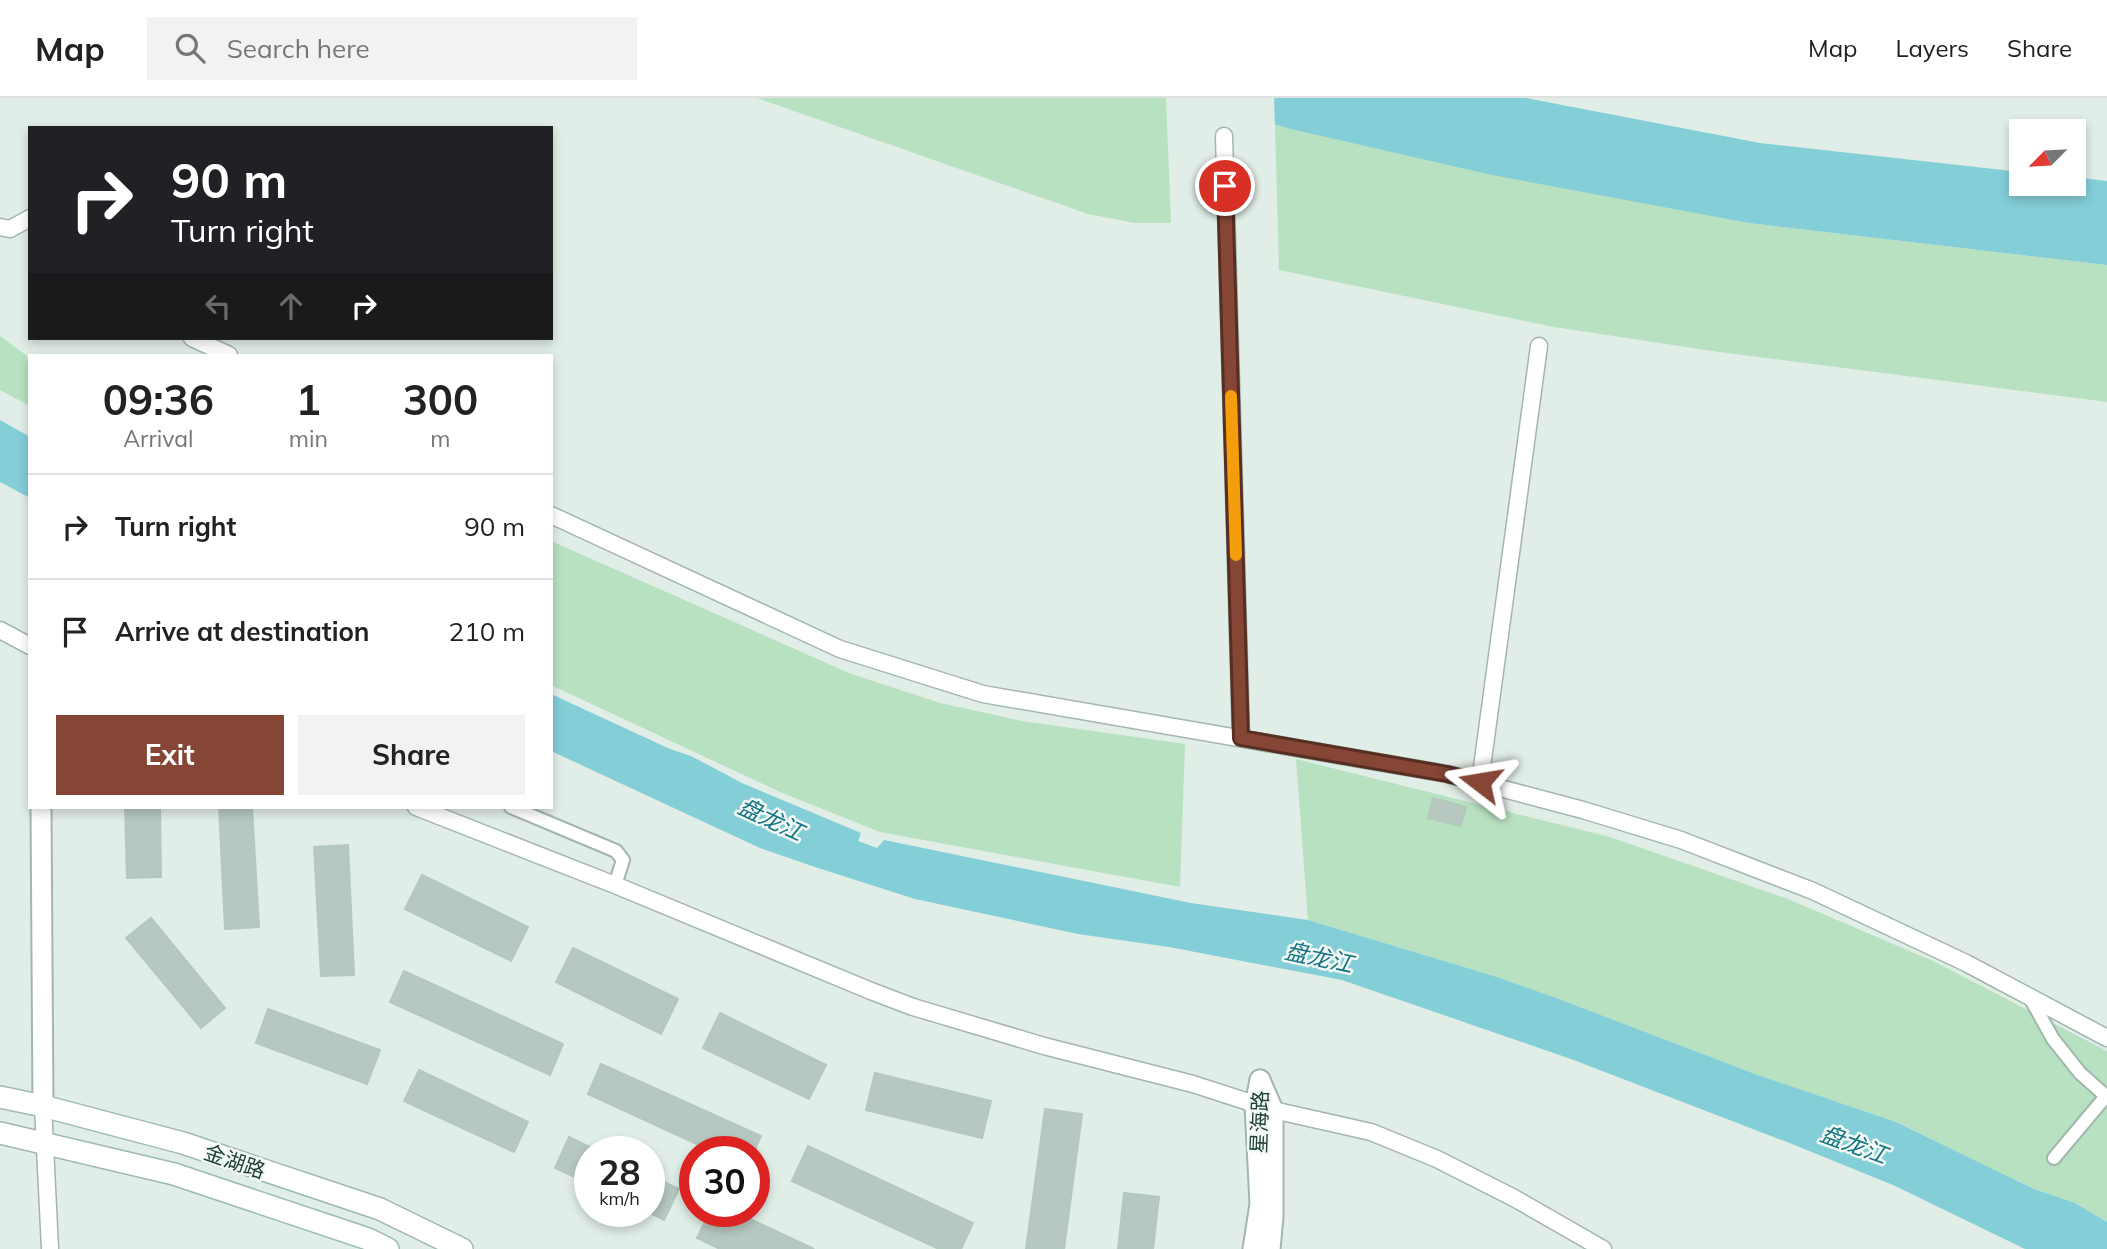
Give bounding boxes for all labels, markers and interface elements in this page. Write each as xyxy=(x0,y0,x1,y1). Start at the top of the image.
search box xyxy=(147,17,637,80)
text: Map xyxy=(35,28,105,69)
icon: search xyxy=(171,29,209,67)
text: Search here xyxy=(227,32,370,65)
text: Map xyxy=(1808,33,1857,63)
text: Layers xyxy=(1895,33,1969,63)
text: Share xyxy=(2007,33,2072,63)
north arrow xyxy=(2009,119,2086,196)
map controls xyxy=(2009,119,2086,196)
text: 90 m xyxy=(171,149,287,210)
icon: right xyxy=(56,154,147,245)
pin xyxy=(1195,156,1255,216)
icon: arrive xyxy=(1206,167,1244,205)
text: Turn right xyxy=(171,210,314,250)
icon: left xyxy=(199,287,237,325)
icon: ahead xyxy=(272,287,310,325)
icon: right xyxy=(345,287,383,325)
text: 09:36 xyxy=(103,373,214,426)
text: 1 xyxy=(296,373,321,426)
text: 300 xyxy=(403,373,478,426)
text: Arrival xyxy=(123,424,194,453)
text: min xyxy=(289,424,328,453)
text: m xyxy=(430,424,451,453)
icon: right xyxy=(56,508,94,546)
text: Turn right xyxy=(115,510,236,543)
text: 90 m xyxy=(464,510,525,543)
icon: arrive xyxy=(56,613,94,651)
text: Arrive at destination xyxy=(115,615,370,648)
text: 210 m xyxy=(449,615,525,648)
button: Exit xyxy=(56,715,284,795)
button: Share xyxy=(298,715,525,795)
position arrow xyxy=(1443,745,1517,819)
water label: 盘龙江 xyxy=(734,791,811,848)
water label: 盘龙江 xyxy=(1282,936,1359,979)
street label: 星海路 xyxy=(1245,1090,1273,1154)
water label: 盘龙江 xyxy=(1817,1119,1894,1170)
speed limit sign: 30 xyxy=(679,1136,770,1227)
street label: 金湖路 xyxy=(201,1138,269,1184)
text: 28 xyxy=(598,1150,641,1194)
text: km/h xyxy=(599,1187,640,1210)

